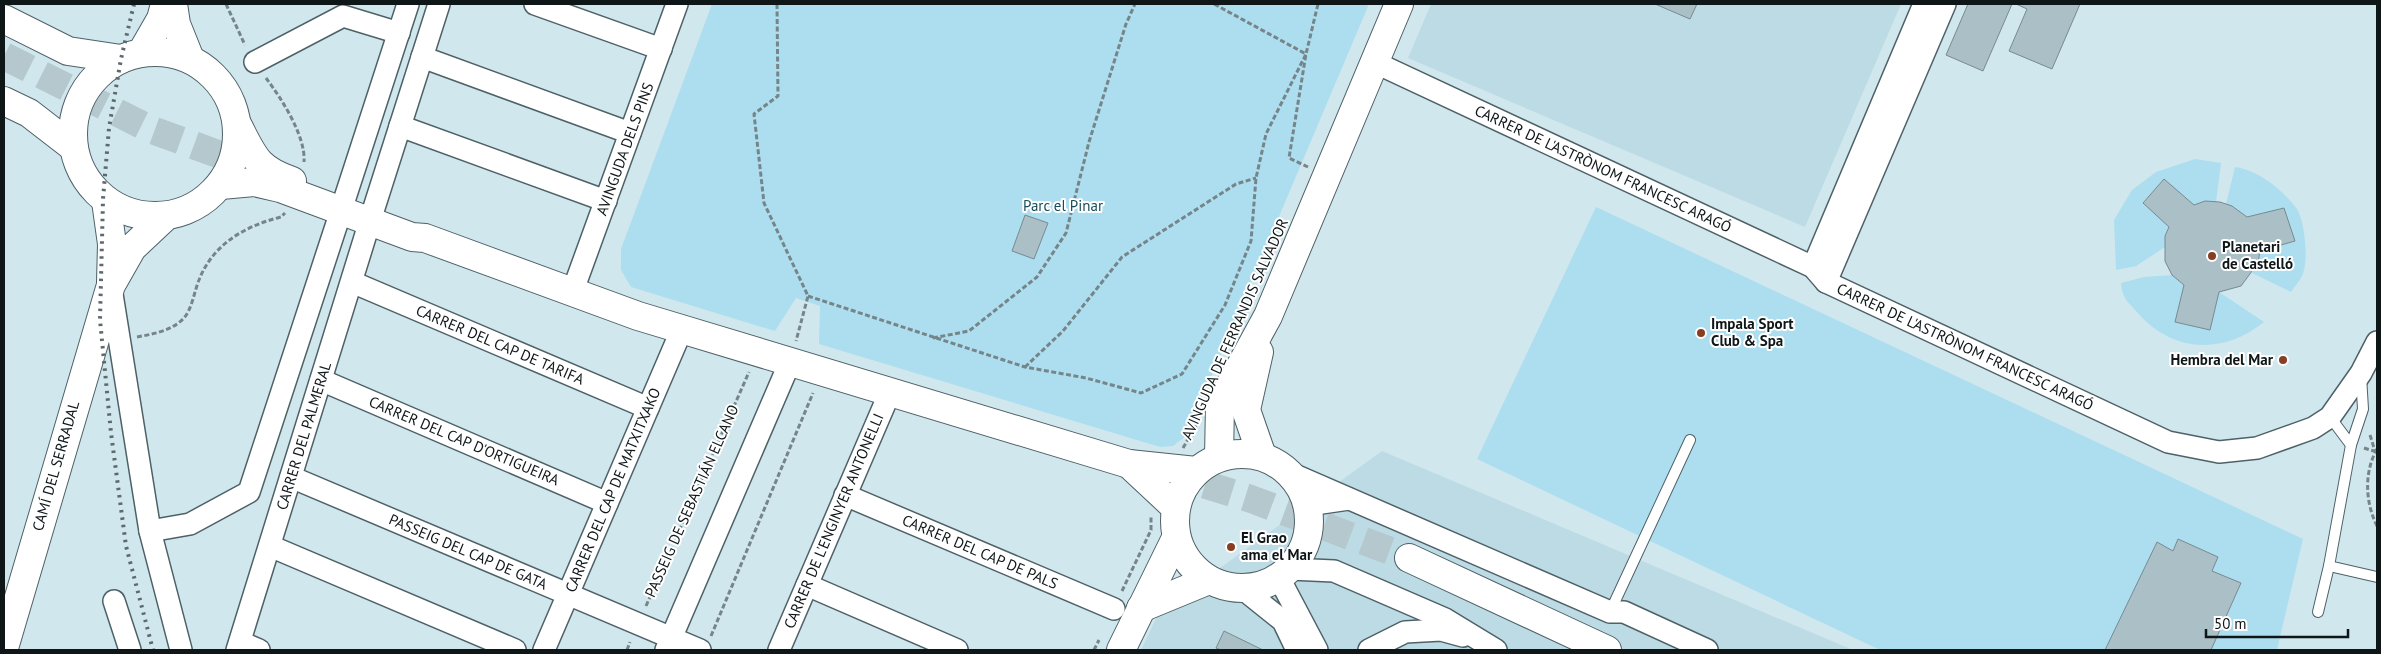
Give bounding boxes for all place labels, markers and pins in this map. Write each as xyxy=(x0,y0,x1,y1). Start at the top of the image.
place label: Planetari de Castelló xyxy=(2222,237,2293,273)
marker: Planetari de Castelló xyxy=(2206,250,2218,262)
place label: Impala Sport Club & Spa xyxy=(1711,314,1794,350)
marker: Impala Sport Club & Spa xyxy=(1695,327,1707,339)
place label: Hembra del Mar xyxy=(2170,350,2274,369)
marker: Hembra del Mar xyxy=(2277,354,2289,366)
place label: El Grao ama el Mar xyxy=(1241,528,1313,564)
marker: El Grao ama el Mar xyxy=(1225,541,1237,553)

